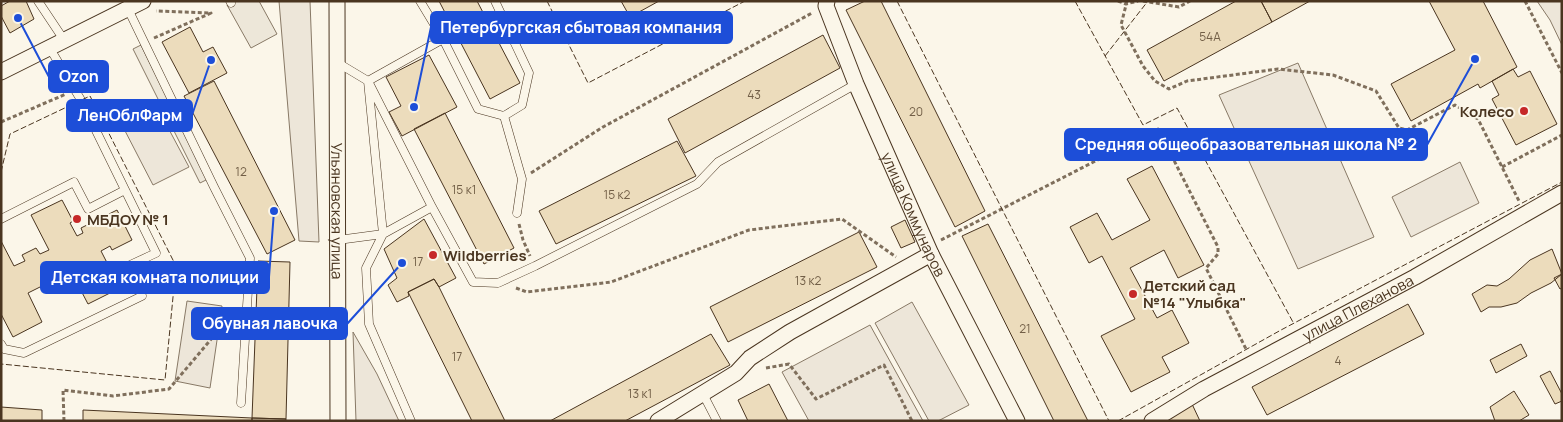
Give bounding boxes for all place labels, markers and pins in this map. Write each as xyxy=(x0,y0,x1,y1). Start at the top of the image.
callout: Петербургская сбытовая компания xyxy=(431,12,732,43)
callout: Ozon xyxy=(49,61,108,92)
callout: ЛенОблФарм xyxy=(67,100,192,131)
place label: Колесо xyxy=(1460,101,1514,122)
marker: Колесо xyxy=(1518,105,1530,117)
callout: Средняя общеобразовательная школа № 2 xyxy=(1065,129,1427,160)
place label: МБДОУ № 1 xyxy=(87,209,169,230)
marker: МБДОУ № 1 xyxy=(71,213,83,225)
place label: Wildberries xyxy=(443,245,527,266)
marker: Wildberries xyxy=(427,249,439,261)
callout: Детская комната полиции xyxy=(41,262,269,293)
place label: Детский сад №14 "Улыбка" xyxy=(1143,275,1247,313)
marker: Детский сад №14 "Улыбка" xyxy=(1127,288,1139,300)
callout: Обувная лавочка xyxy=(192,308,347,339)

